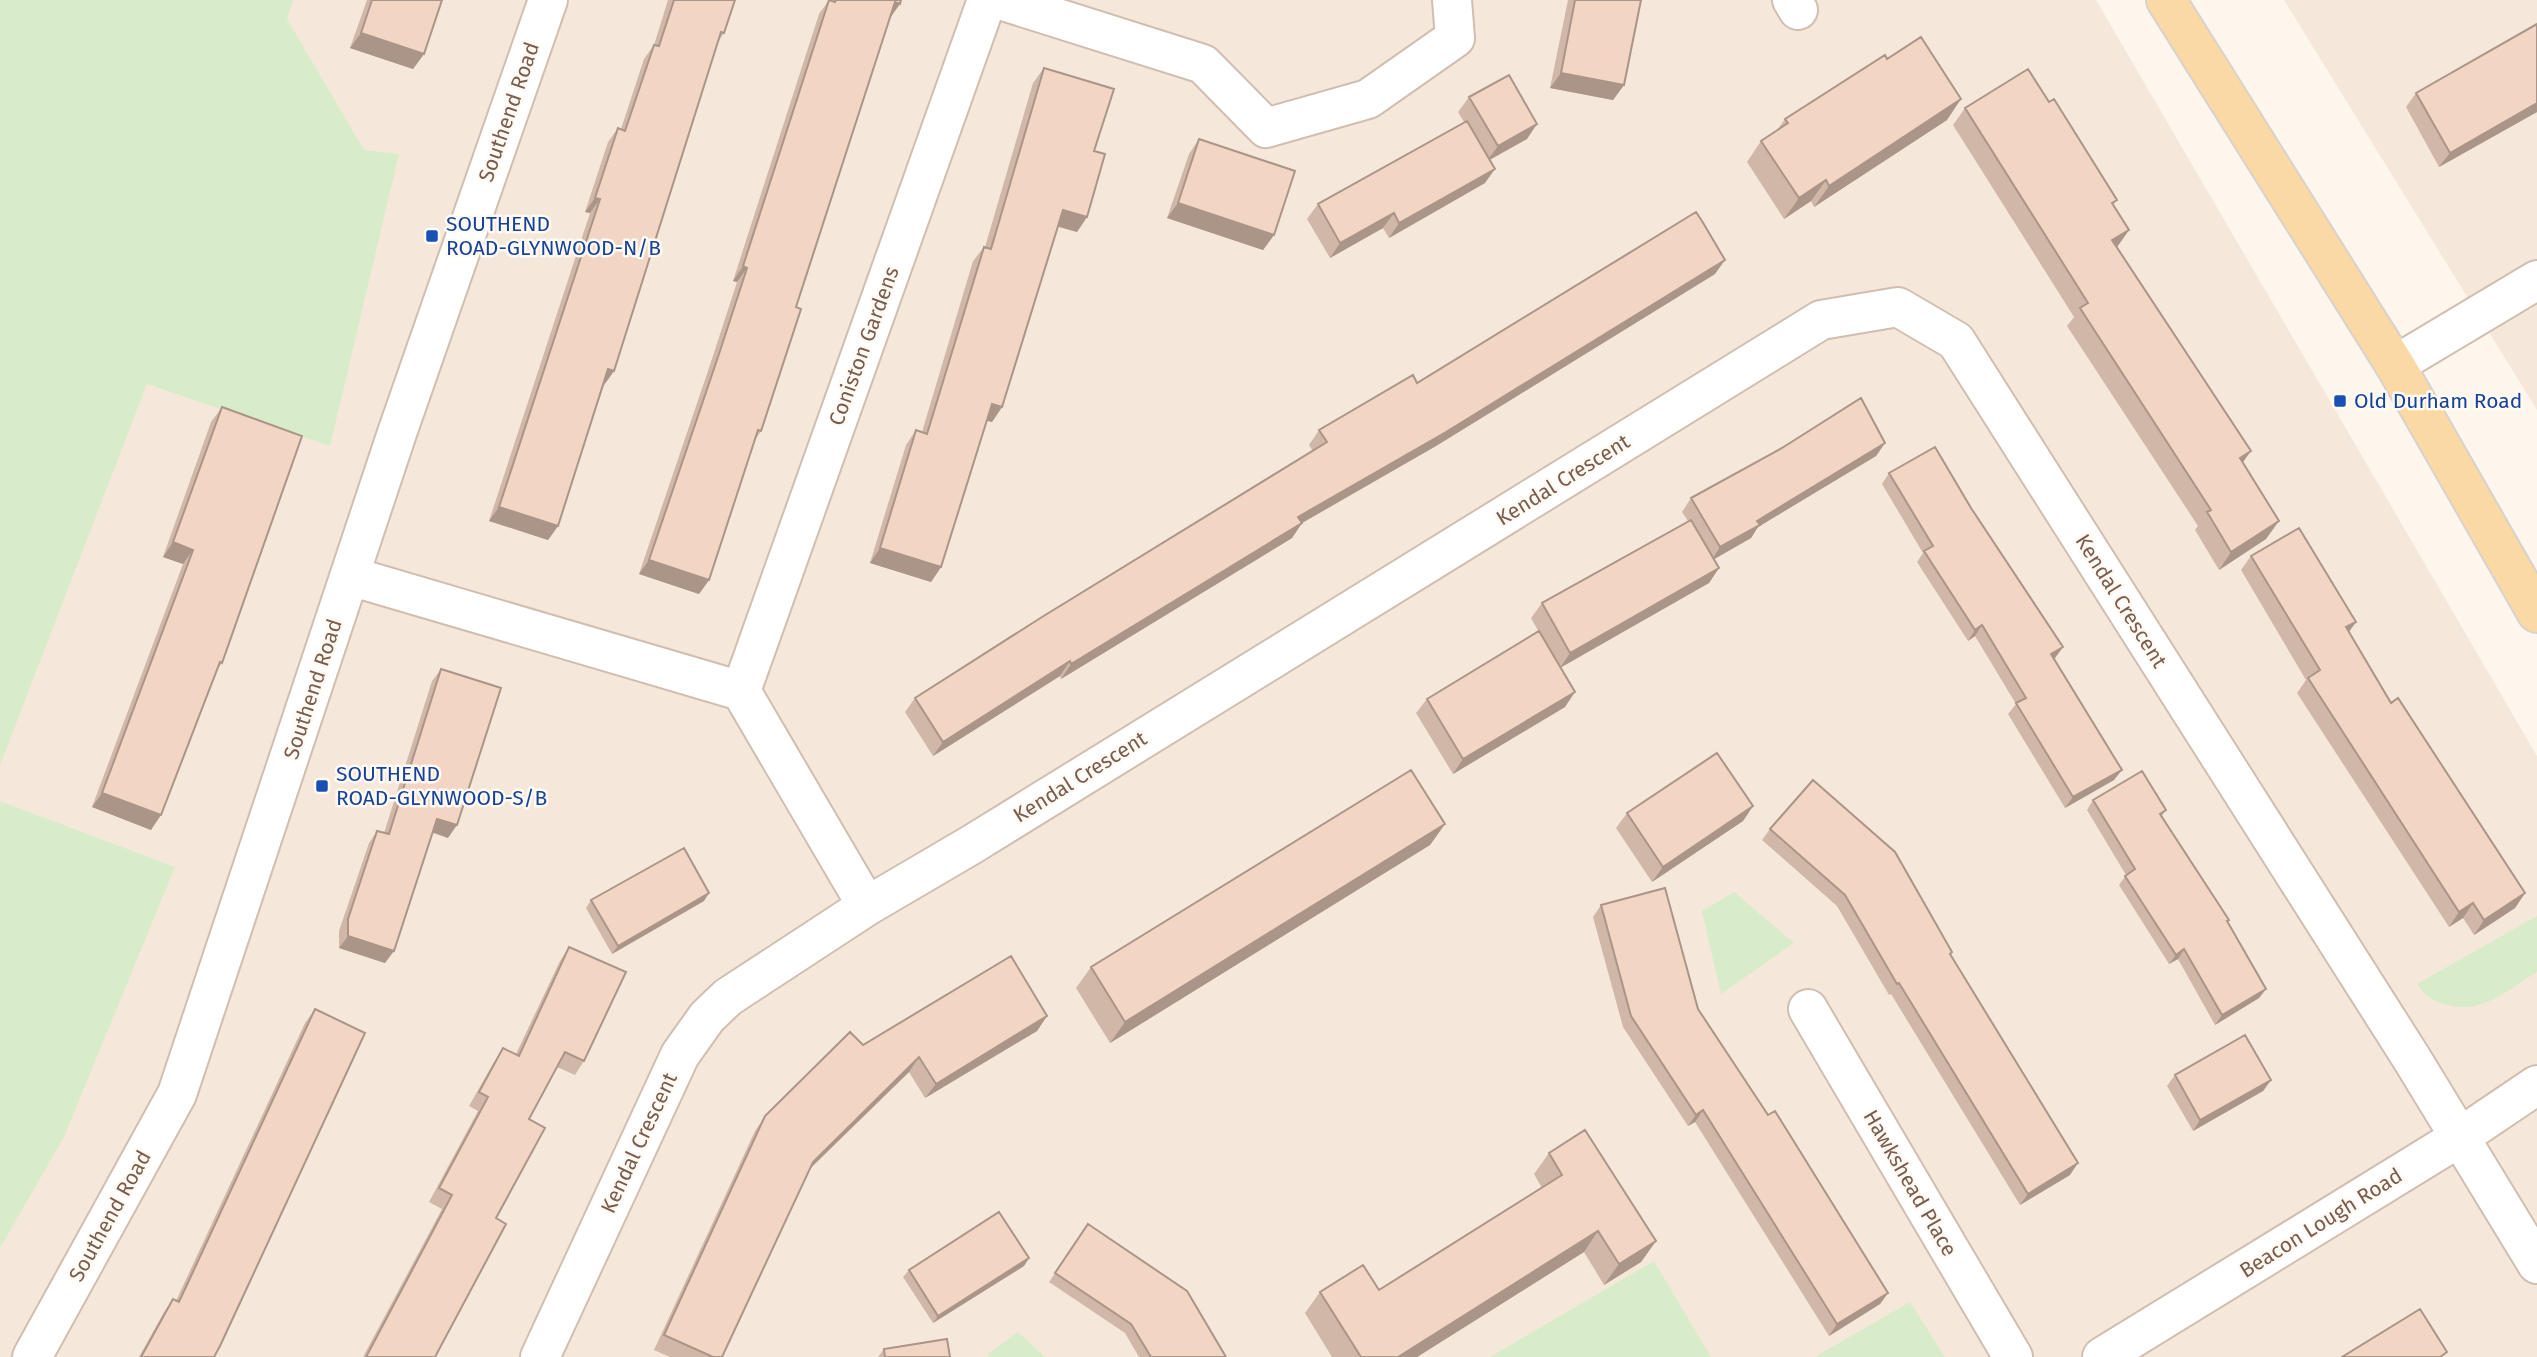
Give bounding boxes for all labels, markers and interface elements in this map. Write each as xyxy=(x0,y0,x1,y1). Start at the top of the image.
street label: Southend Road xyxy=(473,39,545,185)
place label: SOUTHEND ROAD-GLYNWOOD-N/B xyxy=(446,211,661,261)
marker: SOUTHEND ROAD-GLYNWOOD-N/B xyxy=(424,228,440,244)
street label: Coniston Gardens xyxy=(823,263,905,429)
place label: Old Durham Road xyxy=(2354,388,2522,414)
marker: Old Durham Road xyxy=(2332,393,2348,409)
street label: Kendal Crescent xyxy=(1491,428,1635,531)
street label: Kendal Crescent xyxy=(2070,529,2173,673)
street label: Southend Road xyxy=(278,615,348,763)
street label: Kendal Crescent xyxy=(1008,725,1152,828)
place label: SOUTHEND ROAD-GLYNWOOD-S/B xyxy=(336,761,547,811)
marker: SOUTHEND ROAD-GLYNWOOD-S/B xyxy=(314,778,330,794)
street label: Kendal Crescent xyxy=(595,1068,683,1218)
street label: Hawkshead Place xyxy=(1858,1105,1962,1261)
street label: Southend Road xyxy=(63,1146,157,1286)
street label: Beacon Lough Road xyxy=(2235,1162,2407,1284)

